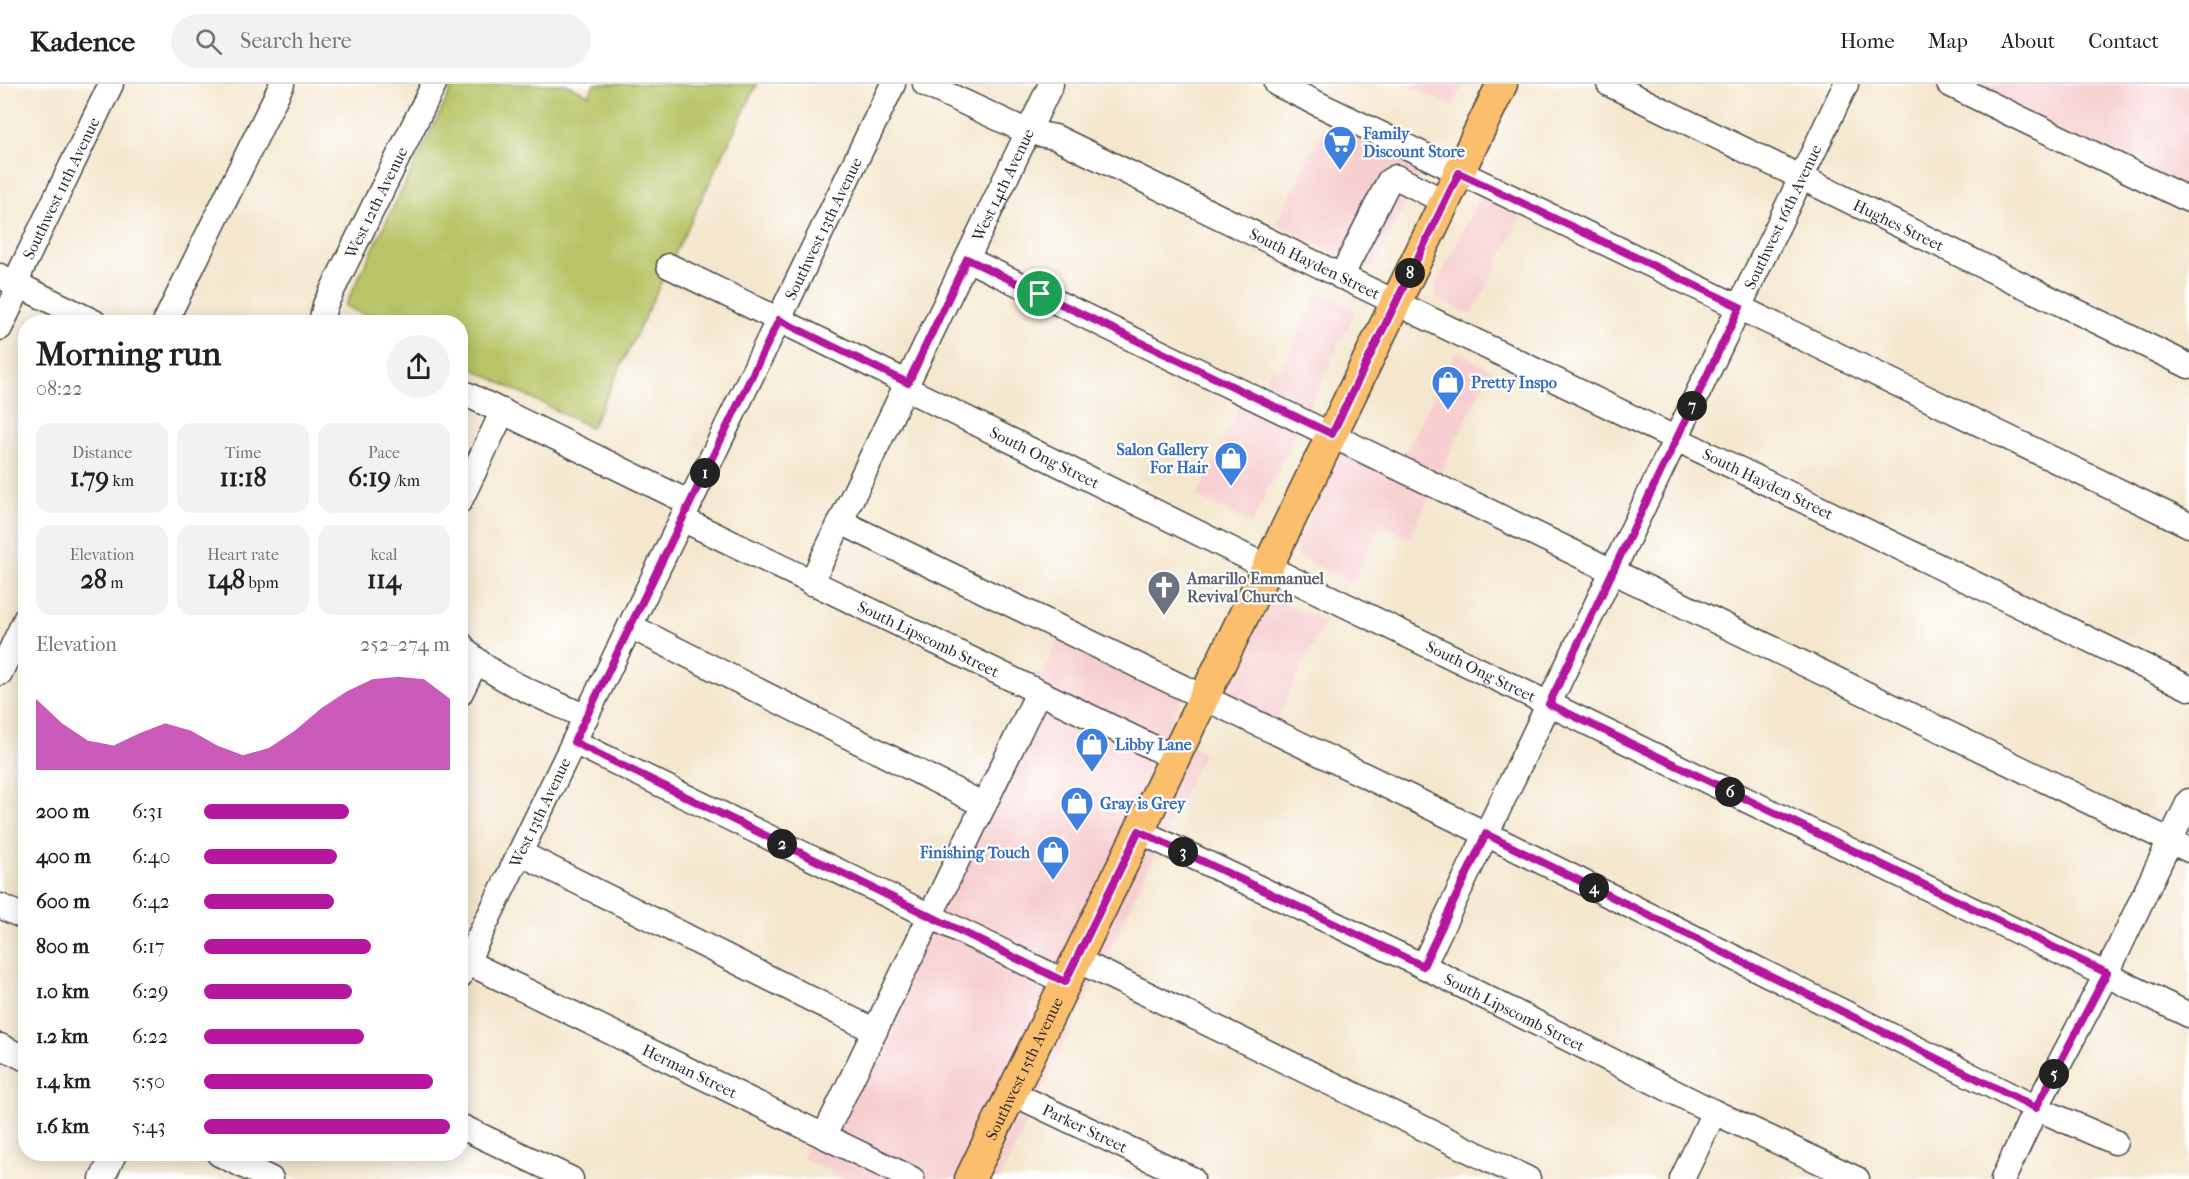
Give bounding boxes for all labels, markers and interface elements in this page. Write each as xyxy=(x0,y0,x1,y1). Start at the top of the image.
search box xyxy=(171,14,591,68)
text: Kadence xyxy=(30,25,135,58)
icon: search xyxy=(192,25,225,58)
text: Search here xyxy=(240,28,352,54)
text: Home xyxy=(1840,29,1895,53)
text: Map xyxy=(1928,29,1968,53)
text: About xyxy=(2001,29,2055,53)
text: Contact xyxy=(2088,29,2159,53)
street label: Southwest 11th Avenue xyxy=(19,114,104,262)
supermarket icon: Family Discount Store xyxy=(1322,124,1358,171)
place label: Family Discount Store xyxy=(1362,124,1465,161)
street label: West 14th Avenue xyxy=(967,125,1038,245)
street label: Southwest 16th Avenue xyxy=(1740,141,1826,292)
street label: West 12th Avenue xyxy=(340,144,412,262)
street label: Southwest 13th Avenue xyxy=(781,154,866,303)
street label: Hughes Street xyxy=(1850,195,1947,255)
street label: South Hayden Street xyxy=(1246,224,1383,304)
pin: 8 xyxy=(1395,258,1425,288)
text: 8 xyxy=(1406,263,1414,282)
pin xyxy=(1014,268,1065,319)
icon: arrive xyxy=(1023,277,1056,310)
text: Morning run xyxy=(36,335,221,374)
button: share xyxy=(387,335,450,398)
shop icon: Pretty Inspo xyxy=(1430,364,1466,411)
place label: Pretty Inspo xyxy=(1471,373,1557,393)
text: 08:22 xyxy=(36,377,83,400)
pin: 7 xyxy=(1677,391,1707,421)
text: 7 xyxy=(1688,396,1696,415)
street label: South Ong Street xyxy=(987,423,1103,493)
place label: Salon Gallery For Hair xyxy=(1117,440,1209,477)
shop icon: Salon Gallery For Hair xyxy=(1213,440,1249,487)
text: Distance xyxy=(72,443,132,462)
text: Time xyxy=(225,443,261,462)
text: Pace xyxy=(368,443,400,462)
street label: South Hayden Street xyxy=(1700,444,1837,524)
pin: 1 xyxy=(690,458,720,488)
text: 1.79 xyxy=(70,462,109,493)
text: 11:18 xyxy=(219,462,267,493)
text: 6:19 xyxy=(348,462,391,493)
text: 1 xyxy=(702,463,708,482)
text: km xyxy=(109,471,134,490)
text: /km xyxy=(391,471,420,490)
text: Elevation xyxy=(70,545,134,564)
text: Heart rate xyxy=(207,545,279,564)
text: kcal xyxy=(371,545,397,564)
text: 28 xyxy=(80,564,107,595)
text: 148 xyxy=(207,564,245,595)
text: 114 xyxy=(367,564,401,595)
church icon: Amarillo Emmanuel Revival Church xyxy=(1146,569,1182,616)
place label: Amarillo Emmanuel Revival Church xyxy=(1186,569,1325,606)
text: m xyxy=(107,573,124,592)
text: bpm xyxy=(245,573,279,592)
street label: South Lipscomb Street xyxy=(855,597,1002,681)
text: Elevation xyxy=(36,633,117,656)
text: 252–274 m xyxy=(360,633,450,656)
street label: South Ong Street xyxy=(1423,637,1539,706)
shop icon: Libby Lane xyxy=(1074,726,1110,773)
place label: Libby Lane xyxy=(1115,735,1192,755)
street label: West 13th Avenue xyxy=(505,754,575,871)
pin: 6 xyxy=(1715,777,1745,807)
text: 6 xyxy=(1726,782,1734,801)
shop icon: Gray is Grey xyxy=(1059,785,1095,832)
place label: Gray is Grey xyxy=(1100,794,1187,814)
text: 200 m xyxy=(36,800,89,823)
text: 6:31 xyxy=(132,800,163,823)
pin: 2 xyxy=(767,829,797,859)
text: 2 xyxy=(778,834,786,853)
shop icon: Finishing Touch xyxy=(1035,834,1071,881)
pin: 3 xyxy=(1168,837,1198,867)
text: 3 xyxy=(1180,842,1186,861)
place label: Finishing Touch xyxy=(919,843,1031,863)
text: 400 m xyxy=(36,845,91,868)
text: 6:40 xyxy=(132,845,171,868)
pin: 4 xyxy=(1579,873,1609,903)
text: 4 xyxy=(1589,878,1599,897)
text: 600 m xyxy=(36,890,90,913)
text: 6:42 xyxy=(132,890,170,913)
text: 800 m xyxy=(36,935,89,958)
text: 6:17 xyxy=(132,935,164,958)
street label: South Lipscomb Street xyxy=(1441,969,1588,1056)
text: 1.0 km xyxy=(36,980,89,1003)
text: 6:29 xyxy=(132,980,168,1003)
street label: Southwest 15th Avenue xyxy=(981,994,1067,1143)
text: 1.2 km xyxy=(36,1025,89,1048)
text: 6:22 xyxy=(132,1025,168,1048)
street label: Herman Street xyxy=(639,1040,740,1102)
pin: 5 xyxy=(2039,1059,2069,1089)
text: 5 xyxy=(2051,1064,2057,1083)
text: 1.4 km xyxy=(36,1070,91,1093)
text: 5:50 xyxy=(132,1070,165,1093)
street label: Parker Street xyxy=(1039,1100,1131,1157)
text: 1.6 km xyxy=(36,1115,89,1138)
text: 5:43 xyxy=(132,1115,166,1138)

